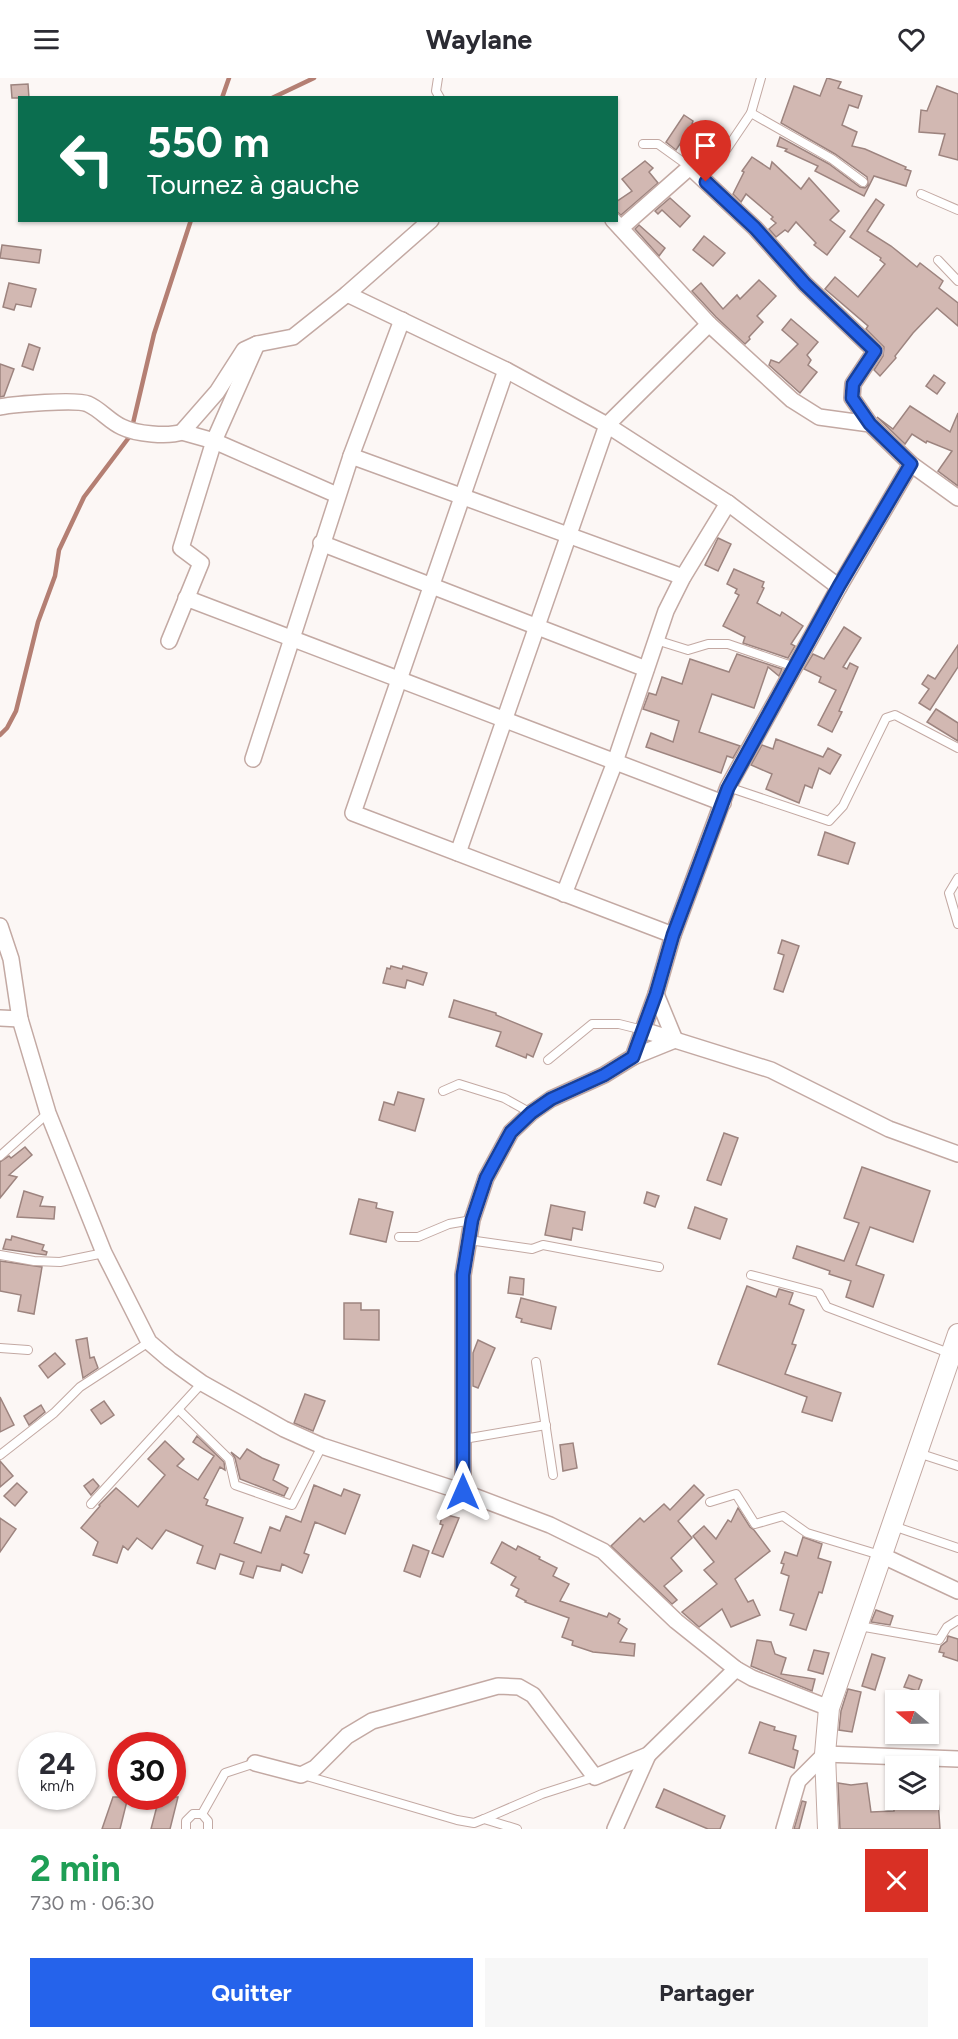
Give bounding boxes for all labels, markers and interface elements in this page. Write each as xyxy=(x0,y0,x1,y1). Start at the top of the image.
icon: menu xyxy=(30,23,63,56)
text: Waylane xyxy=(426,23,532,56)
icon: heart xyxy=(895,23,928,56)
text: 550 m xyxy=(147,117,270,168)
icon: left xyxy=(48,120,126,198)
pin xyxy=(680,120,731,182)
icon: arrive xyxy=(689,129,722,162)
text: Tournez à gauche xyxy=(147,168,359,201)
position arrow xyxy=(431,1460,495,1524)
north arrow xyxy=(885,1690,939,1744)
map controls xyxy=(885,1690,939,1810)
speed limit sign: 30 xyxy=(108,1732,186,1810)
text: 24 xyxy=(39,1745,75,1782)
button: layers xyxy=(885,1756,939,1810)
text: km/h xyxy=(40,1777,74,1795)
text: 2 min xyxy=(30,1847,121,1890)
button: close xyxy=(865,1849,928,1912)
text: 730 m · 06:30 xyxy=(30,1891,154,1915)
button: Quitter xyxy=(30,1958,473,2027)
button: Partager xyxy=(485,1958,928,2027)

